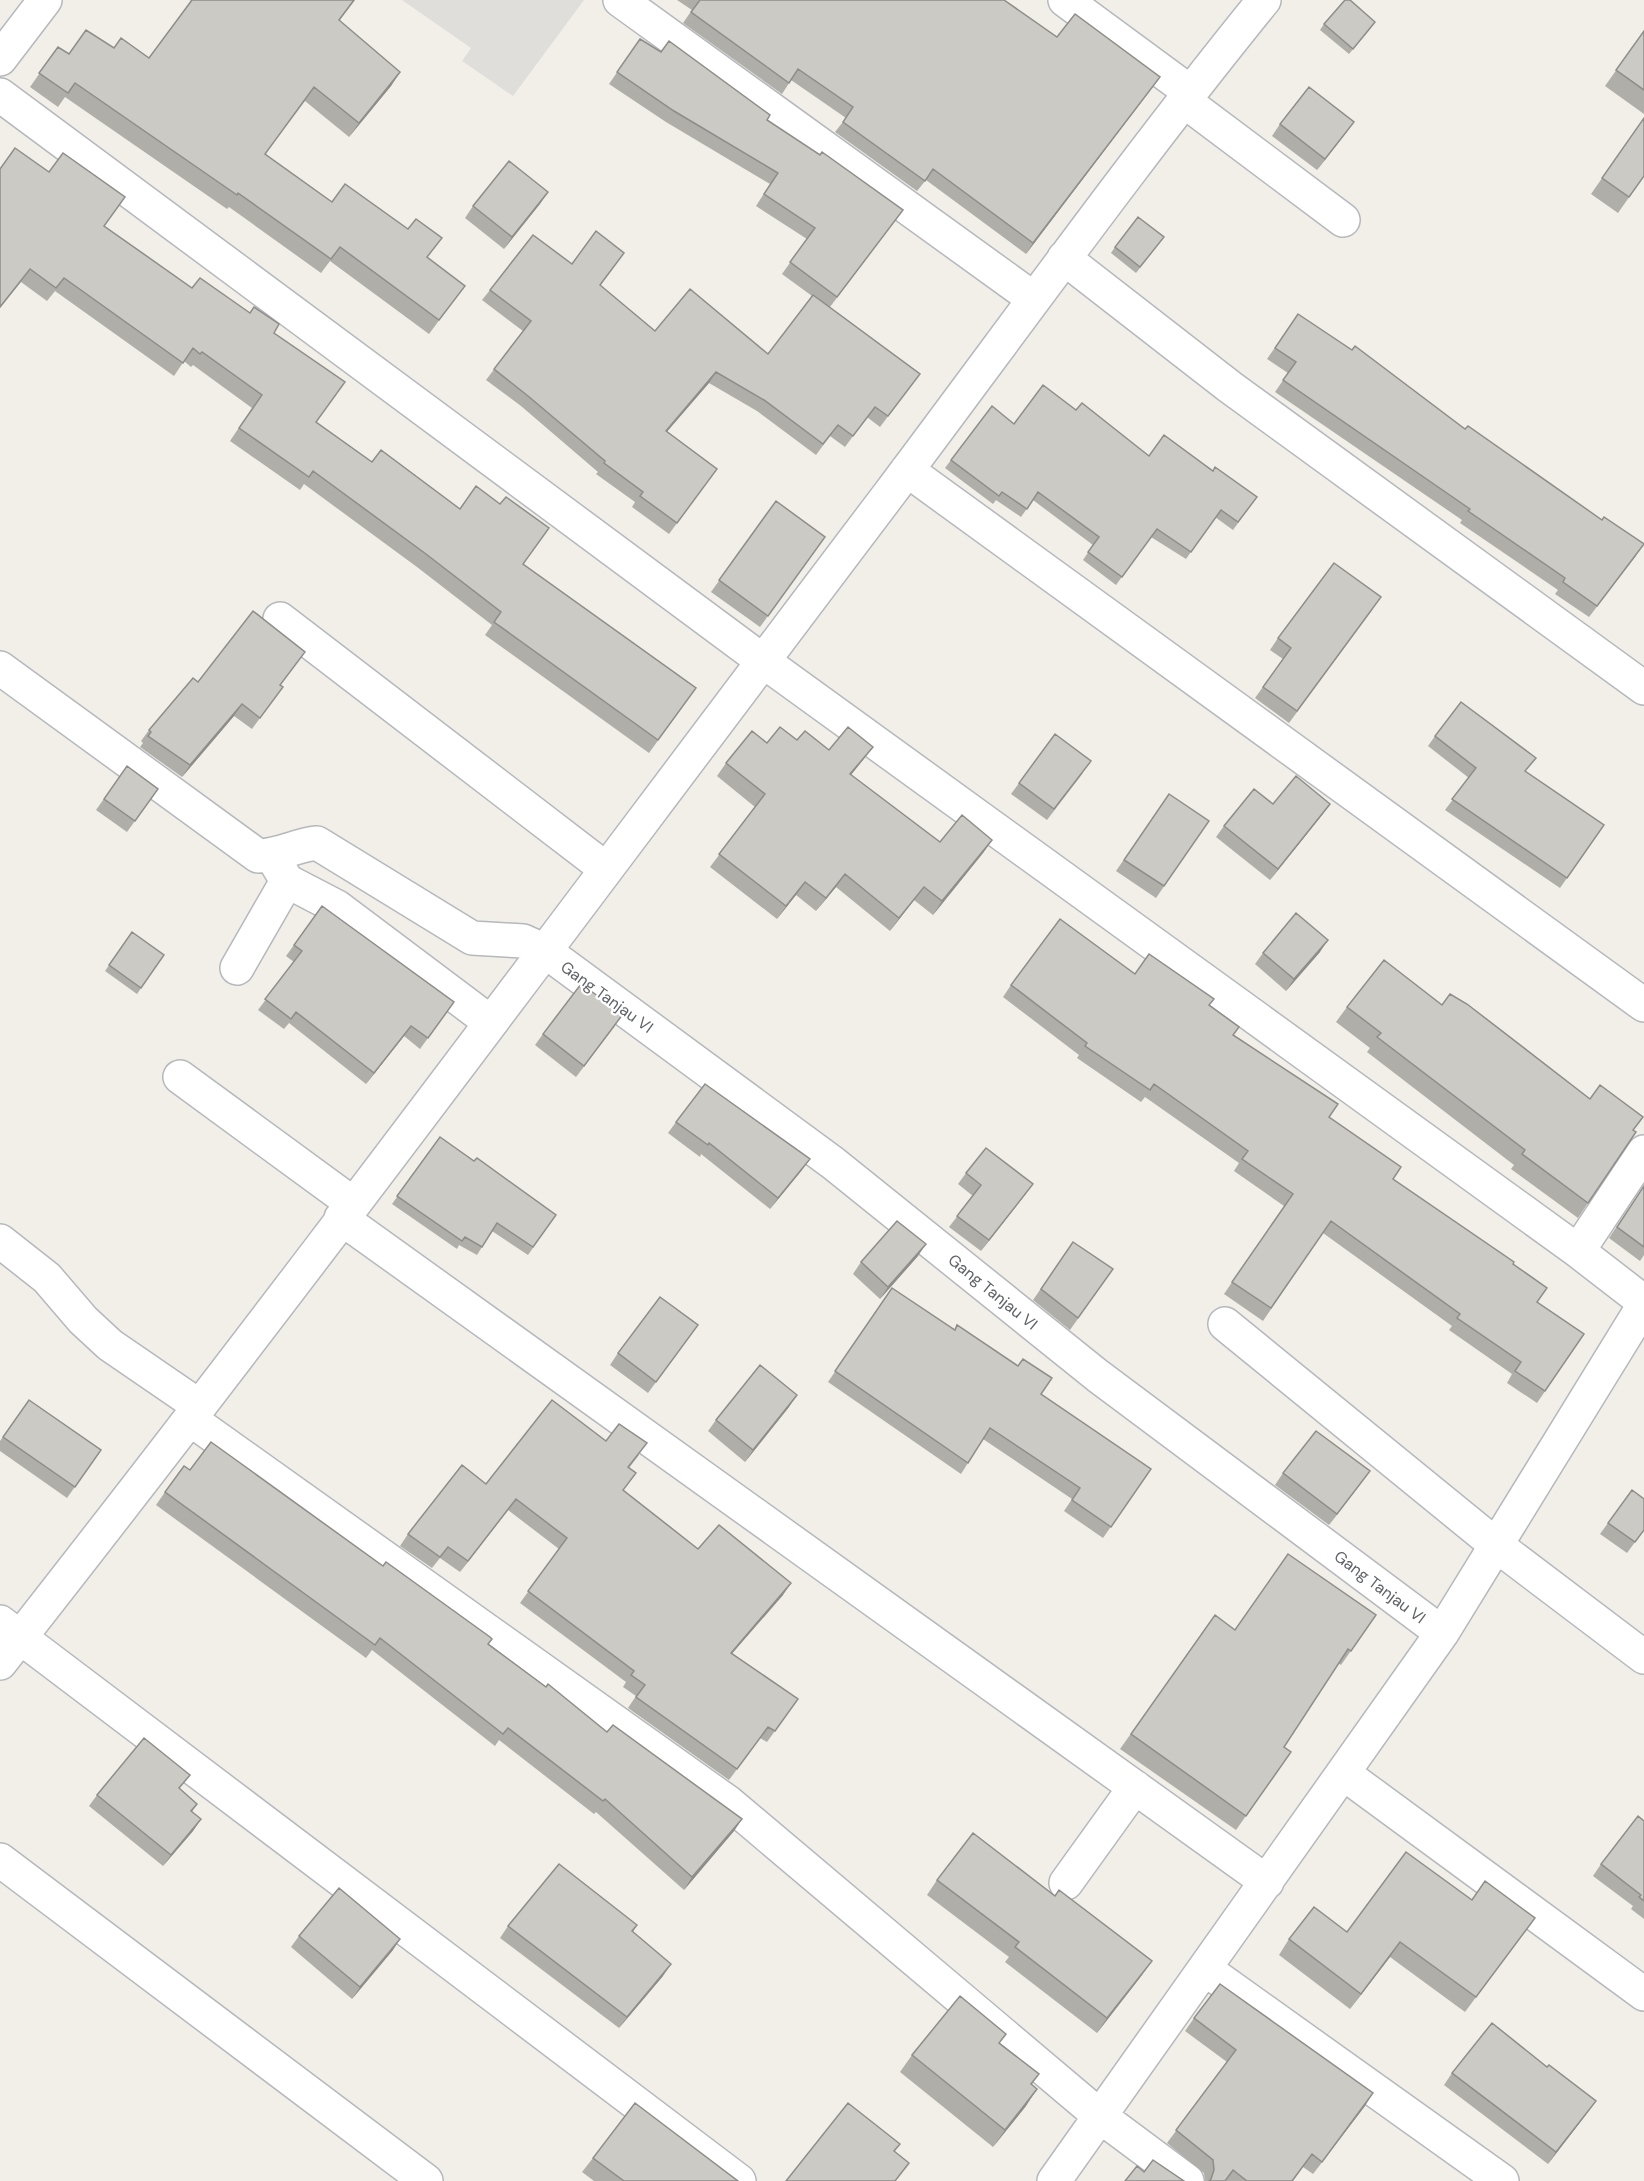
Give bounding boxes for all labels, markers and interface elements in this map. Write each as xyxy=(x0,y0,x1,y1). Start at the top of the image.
street label: Gang Tanjau VI xyxy=(557,956,657,1038)
street label: Gang Tanjau VI xyxy=(944,1249,1042,1335)
street label: Gang Tanjau VI xyxy=(1330,1546,1430,1628)

